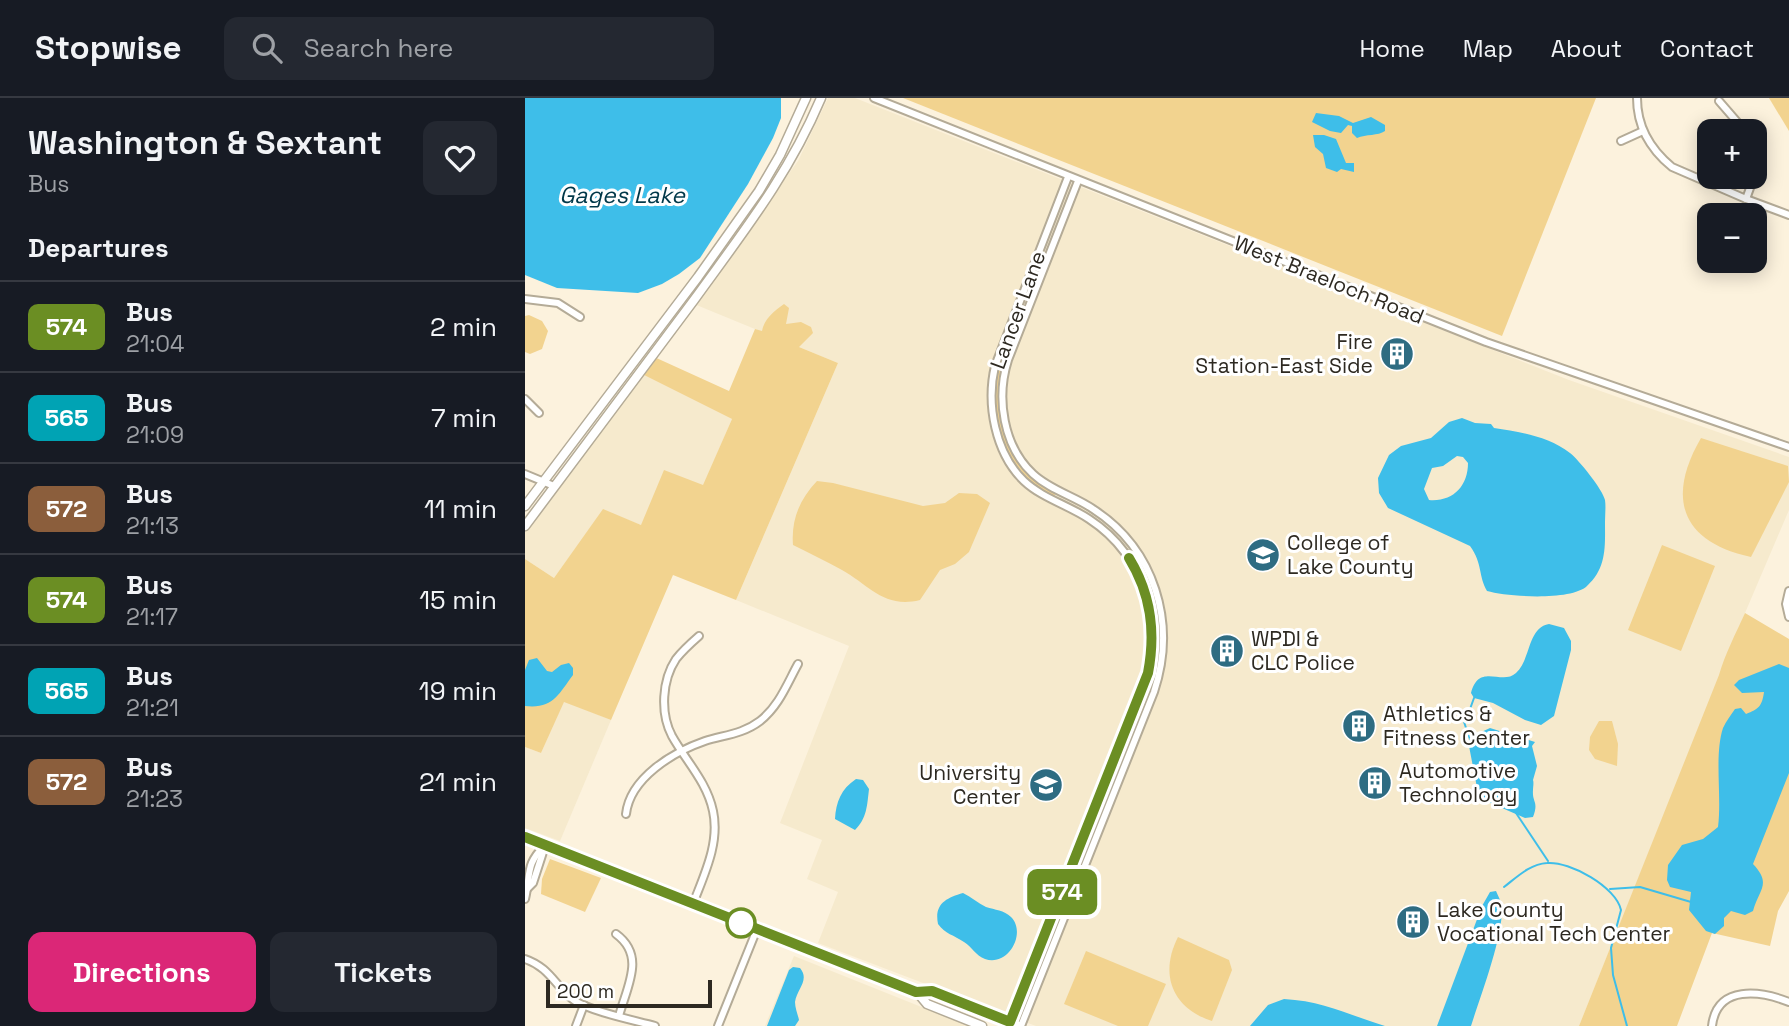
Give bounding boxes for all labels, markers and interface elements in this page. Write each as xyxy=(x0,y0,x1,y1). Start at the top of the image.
search box xyxy=(224,17,714,80)
text: Stopwise xyxy=(35,27,182,69)
icon: search xyxy=(248,29,286,67)
text: Search here xyxy=(304,31,453,65)
text: Home xyxy=(1359,33,1425,64)
text: Map xyxy=(1463,33,1513,64)
text: About xyxy=(1551,33,1622,64)
text: Contact xyxy=(1660,33,1754,64)
map controls xyxy=(1697,119,1767,273)
button: + xyxy=(1697,119,1767,189)
button: heart xyxy=(423,121,497,195)
text: Washington & Sextant xyxy=(28,122,382,164)
text: Bus xyxy=(28,169,69,199)
water label: Gages Lake xyxy=(559,180,686,210)
button: − xyxy=(1697,203,1767,273)
street label: West Braeloch Road xyxy=(1230,229,1428,330)
text: Departures xyxy=(28,231,169,265)
street label: Lancer Lane xyxy=(984,247,1051,373)
text: Bus xyxy=(126,295,173,329)
text: 2 min xyxy=(430,310,497,344)
text: 574 xyxy=(46,311,87,342)
place label: Fire Station-East Side xyxy=(1195,328,1373,379)
text: 21:04 xyxy=(126,329,184,359)
building icon: Fire Station-East Side xyxy=(1378,335,1416,373)
text: Bus xyxy=(126,386,173,420)
text: 7 min xyxy=(431,401,497,435)
text: 565 xyxy=(45,402,88,433)
text: 21:09 xyxy=(126,420,184,450)
text: Bus xyxy=(126,477,173,511)
text: 11 min xyxy=(424,492,497,526)
text: 572 xyxy=(46,493,87,524)
text: 21:13 xyxy=(126,511,179,541)
place label: College of Lake County xyxy=(1287,529,1414,580)
school or university icon: College of Lake County xyxy=(1244,536,1282,574)
text: Bus xyxy=(126,568,173,602)
text: 15 min xyxy=(419,583,497,617)
text: 574 xyxy=(46,584,87,615)
text: 21:17 xyxy=(126,602,178,632)
place label: WPDI & CLC Police xyxy=(1251,625,1355,676)
building icon: WPDI & CLC Police xyxy=(1208,632,1246,670)
text: Bus xyxy=(126,659,173,693)
text: 19 min xyxy=(419,674,497,708)
text: 565 xyxy=(45,675,88,706)
text: 21:21 xyxy=(126,693,179,723)
place label: Athletics & Fitness Center xyxy=(1383,700,1530,751)
building icon: Athletics & Fitness Center xyxy=(1340,707,1378,745)
text: Bus xyxy=(126,750,173,784)
place label: Automotive Technology xyxy=(1399,757,1517,808)
place label: University Center xyxy=(919,759,1021,810)
building icon: Automotive Technology xyxy=(1356,764,1394,802)
text: 21 min xyxy=(419,765,497,799)
text: 572 xyxy=(46,766,87,797)
school or university icon: University Center xyxy=(1027,766,1065,804)
text: 21:23 xyxy=(126,784,183,814)
line badge: 574 xyxy=(1022,869,1102,915)
text: 574 xyxy=(1041,876,1083,907)
place label: Lake County Vocational Tech Center xyxy=(1437,896,1671,947)
building icon: Lake County Vocational Tech Center xyxy=(1394,903,1432,941)
unlabelled marker xyxy=(726,908,756,938)
button: Directions xyxy=(28,932,256,1012)
button: Tickets xyxy=(270,932,497,1012)
scale bar xyxy=(546,977,712,1009)
text: 200 m xyxy=(557,979,614,1004)

